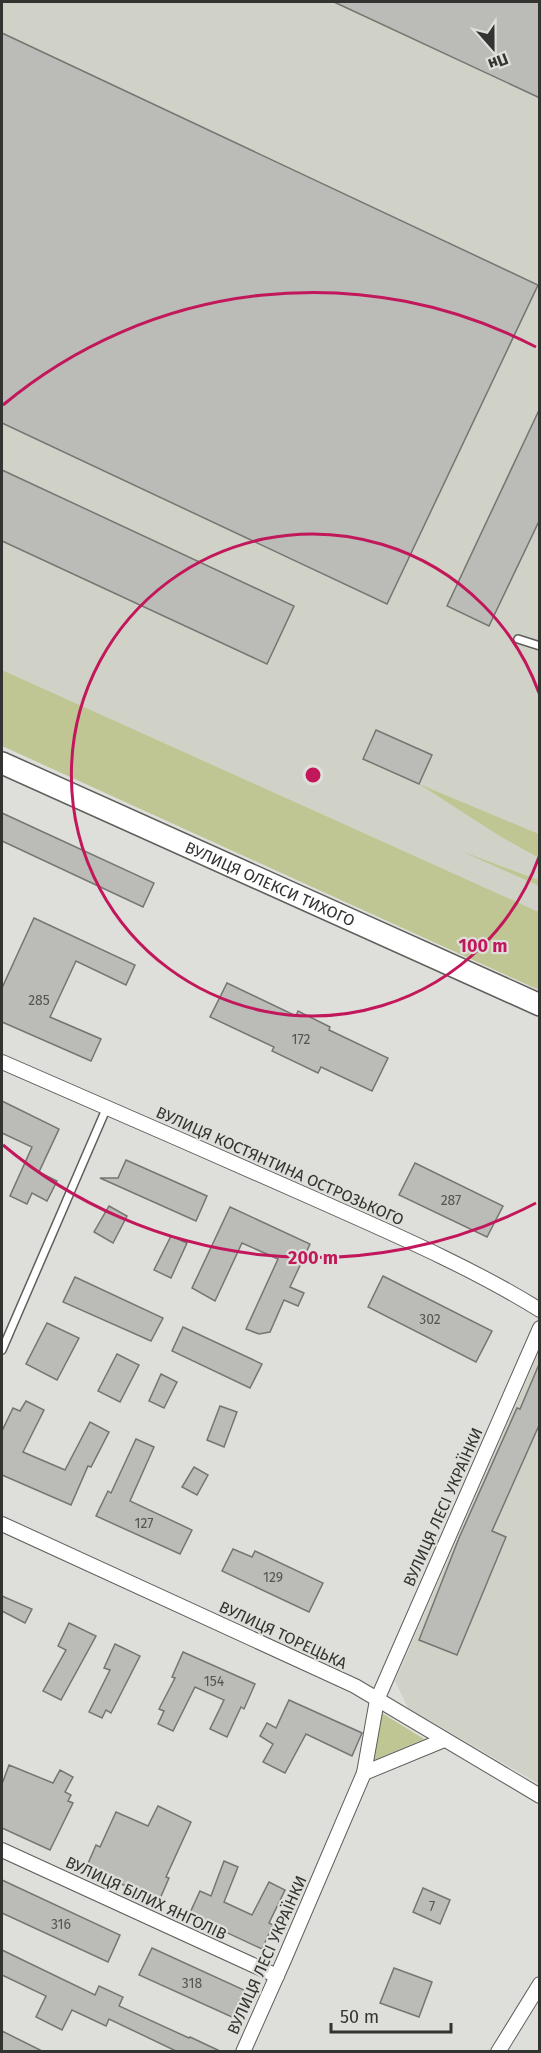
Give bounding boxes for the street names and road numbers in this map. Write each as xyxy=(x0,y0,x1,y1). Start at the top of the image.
street label: ВУЛИЦЯ ОЛЕКСИ ТИХОГО xyxy=(182,837,358,930)
street label: ВУЛИЦЯ КОСТЯНТИНА ОСТРОЗЬКОГО xyxy=(153,1103,407,1229)
street label: ВУЛИЦЯ ЛЕСІ УКРАЇНКИ xyxy=(399,1425,487,1589)
street label: ВУЛИЦЯ ТОРЕЦЬКА xyxy=(216,1597,351,1673)
street label: ВУЛИЦЯ БІЛИХ ЯНГОЛІВ xyxy=(62,1852,230,1944)
street label: ВУЛИЦЯ ЛЕСІ УКРАЇНКИ xyxy=(223,1873,311,2037)

